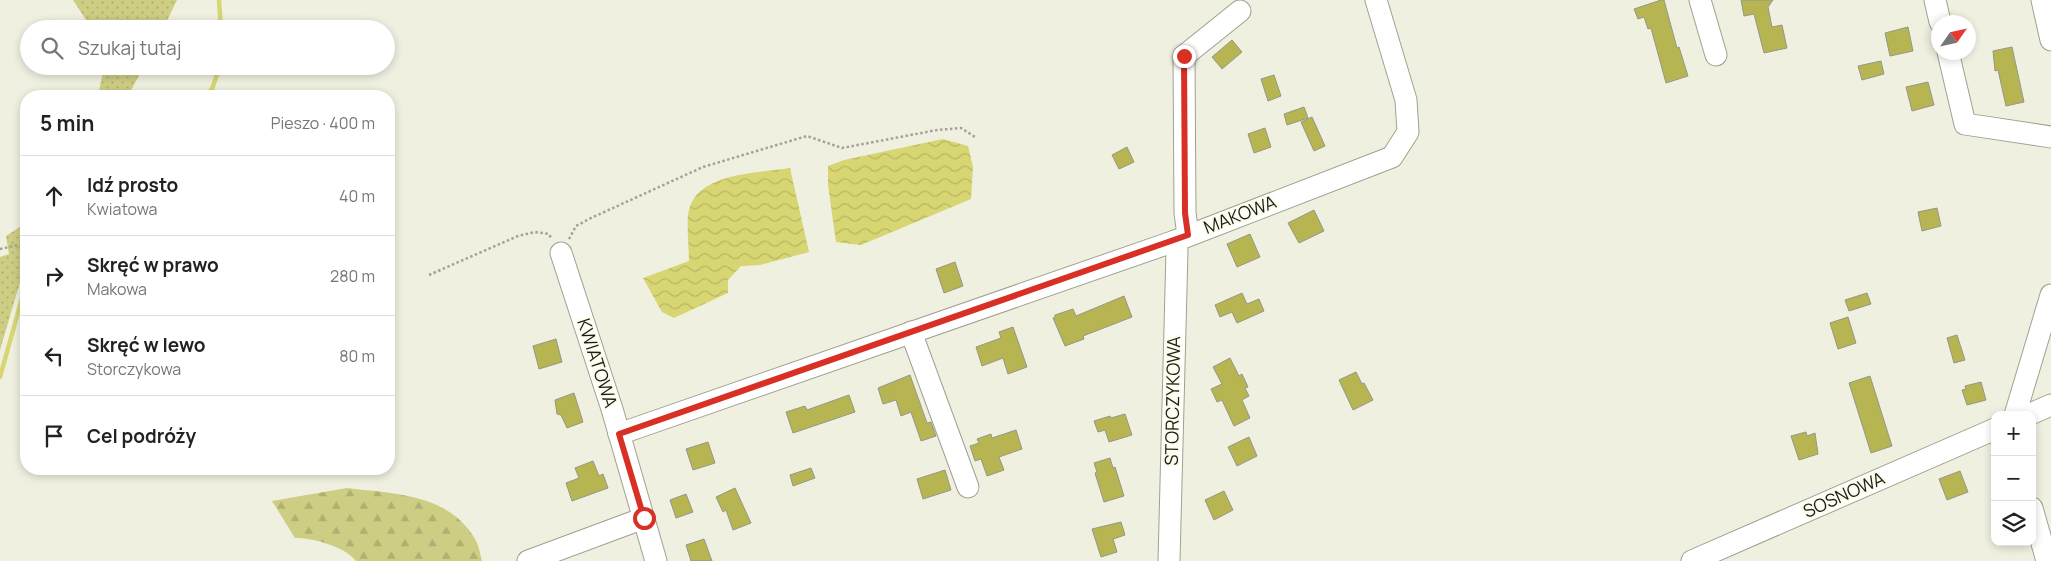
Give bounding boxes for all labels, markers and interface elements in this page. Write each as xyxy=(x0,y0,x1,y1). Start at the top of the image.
north arrow xyxy=(1931,15,1976,60)
search box xyxy=(20,20,395,75)
icon: search xyxy=(38,34,66,62)
text: Szukaj tutaj xyxy=(78,35,181,61)
route end xyxy=(1173,45,1196,68)
text: 5 min xyxy=(40,109,94,137)
text: Pieszo · 400 m xyxy=(271,112,375,134)
text: Idź prosto xyxy=(87,172,178,198)
icon: ahead xyxy=(40,182,68,210)
text: 40 m xyxy=(339,185,375,207)
street label: MAKOWA xyxy=(1200,189,1280,239)
text: Kwiatowa xyxy=(87,198,157,220)
text: Skręć w prawo xyxy=(87,252,219,278)
icon: right xyxy=(40,262,68,290)
text: 280 m xyxy=(330,265,375,287)
text: Makowa xyxy=(87,278,147,300)
street label: KWIATOWA xyxy=(572,315,624,411)
text: Skręć w lewo xyxy=(87,332,206,358)
street label: STORCZYKOWA xyxy=(1159,335,1185,466)
icon: left xyxy=(40,342,68,370)
text: 80 m xyxy=(339,345,375,367)
text: Storczykowa xyxy=(87,358,181,380)
map controls xyxy=(1991,411,2036,546)
button: + xyxy=(1991,411,2036,456)
icon: arrive xyxy=(40,422,68,450)
text: Cel podróży xyxy=(87,423,196,449)
button: − xyxy=(1991,456,2036,501)
street label: SOSNOWA xyxy=(1799,465,1889,523)
button: layers xyxy=(1991,501,2036,546)
route start xyxy=(633,507,656,530)

